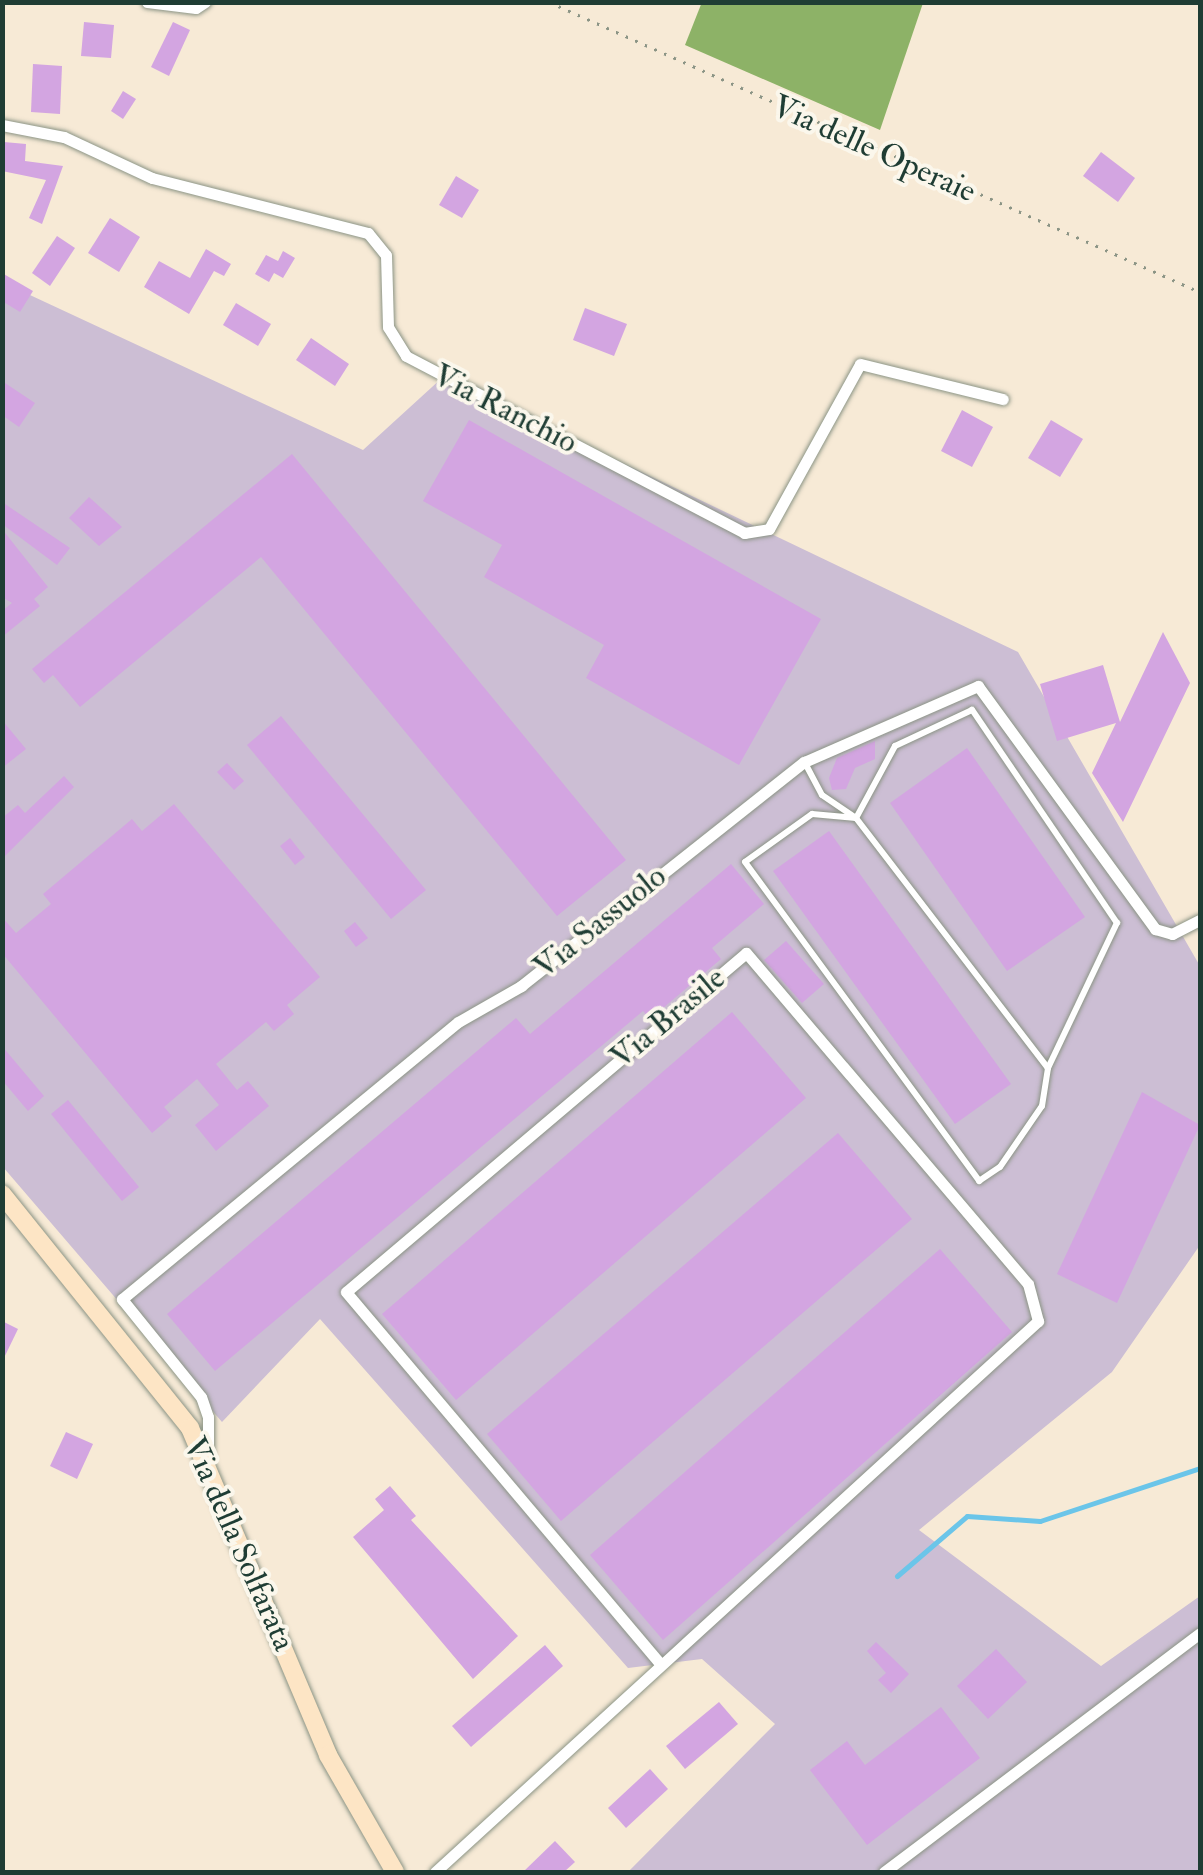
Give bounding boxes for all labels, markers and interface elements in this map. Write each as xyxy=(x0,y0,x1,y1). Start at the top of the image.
street label: Via delle Operaie xyxy=(766,87,982,211)
street label: Via Ranchio xyxy=(426,356,584,462)
street label: Via Sassuolo xyxy=(526,857,674,987)
street label: Via Brasile xyxy=(603,959,733,1077)
street label: Via della Solfarata xyxy=(175,1431,303,1657)

